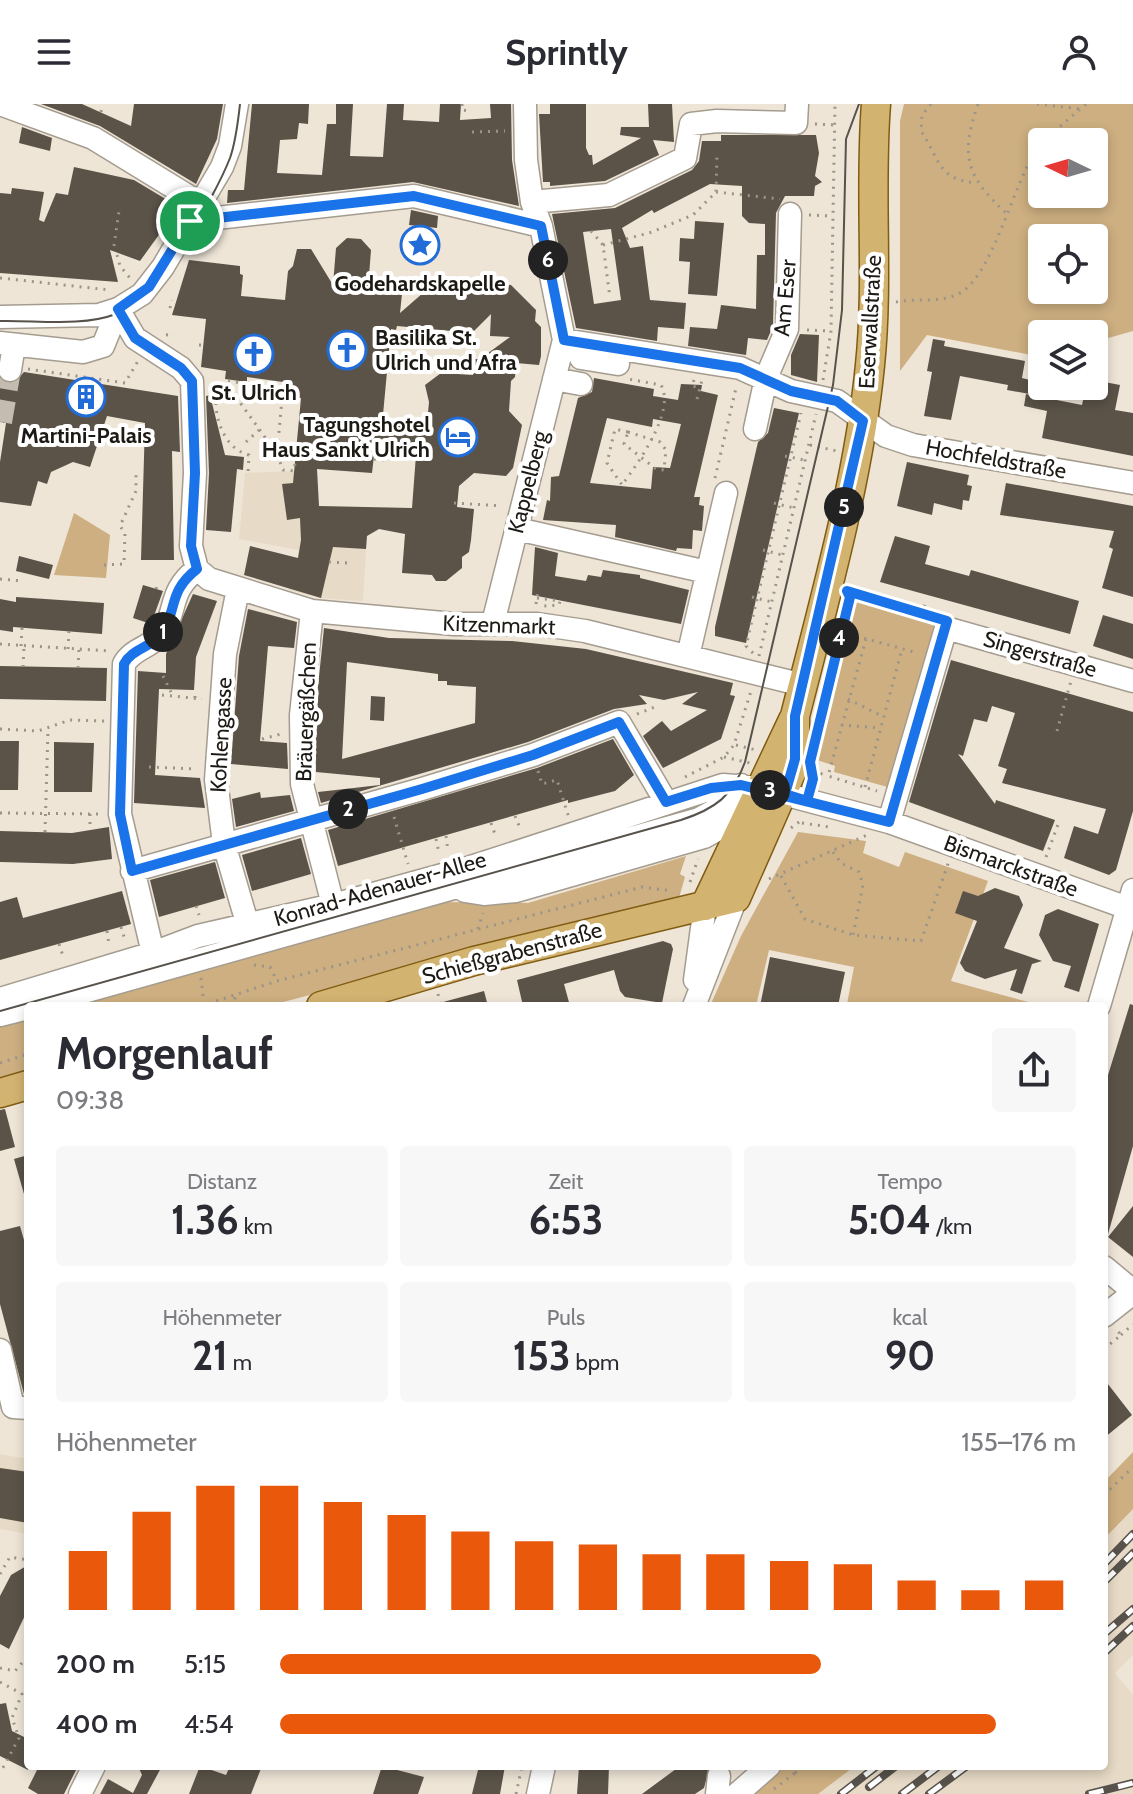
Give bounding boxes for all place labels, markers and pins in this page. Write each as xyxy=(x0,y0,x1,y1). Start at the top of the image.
pin xyxy=(156,187,224,255)
place icon: Godehardskapelle xyxy=(399,224,441,266)
pin: 6 xyxy=(528,240,568,280)
place label: Godehardskapelle xyxy=(334,270,506,297)
place label: Basilika St. Ulrich und Afra xyxy=(375,324,517,376)
church icon: Basilika St. Ulrich und Afra xyxy=(326,329,368,371)
church icon: St. Ulrich xyxy=(233,333,275,375)
building icon: Martini-Palais xyxy=(65,376,107,418)
place label: St. Ulrich xyxy=(211,379,297,406)
place label: Tagungshotel Haus Sankt Ulrich xyxy=(262,411,430,463)
hotel icon: Tagungshotel Haus Sankt Ulrich xyxy=(437,416,479,458)
place label: Martini-Palais xyxy=(21,422,152,449)
pin: 5 xyxy=(824,487,864,527)
pin: 1 xyxy=(143,612,183,652)
pin: 4 xyxy=(819,618,859,658)
pin: 3 xyxy=(750,770,790,810)
pin: 2 xyxy=(328,789,368,829)

